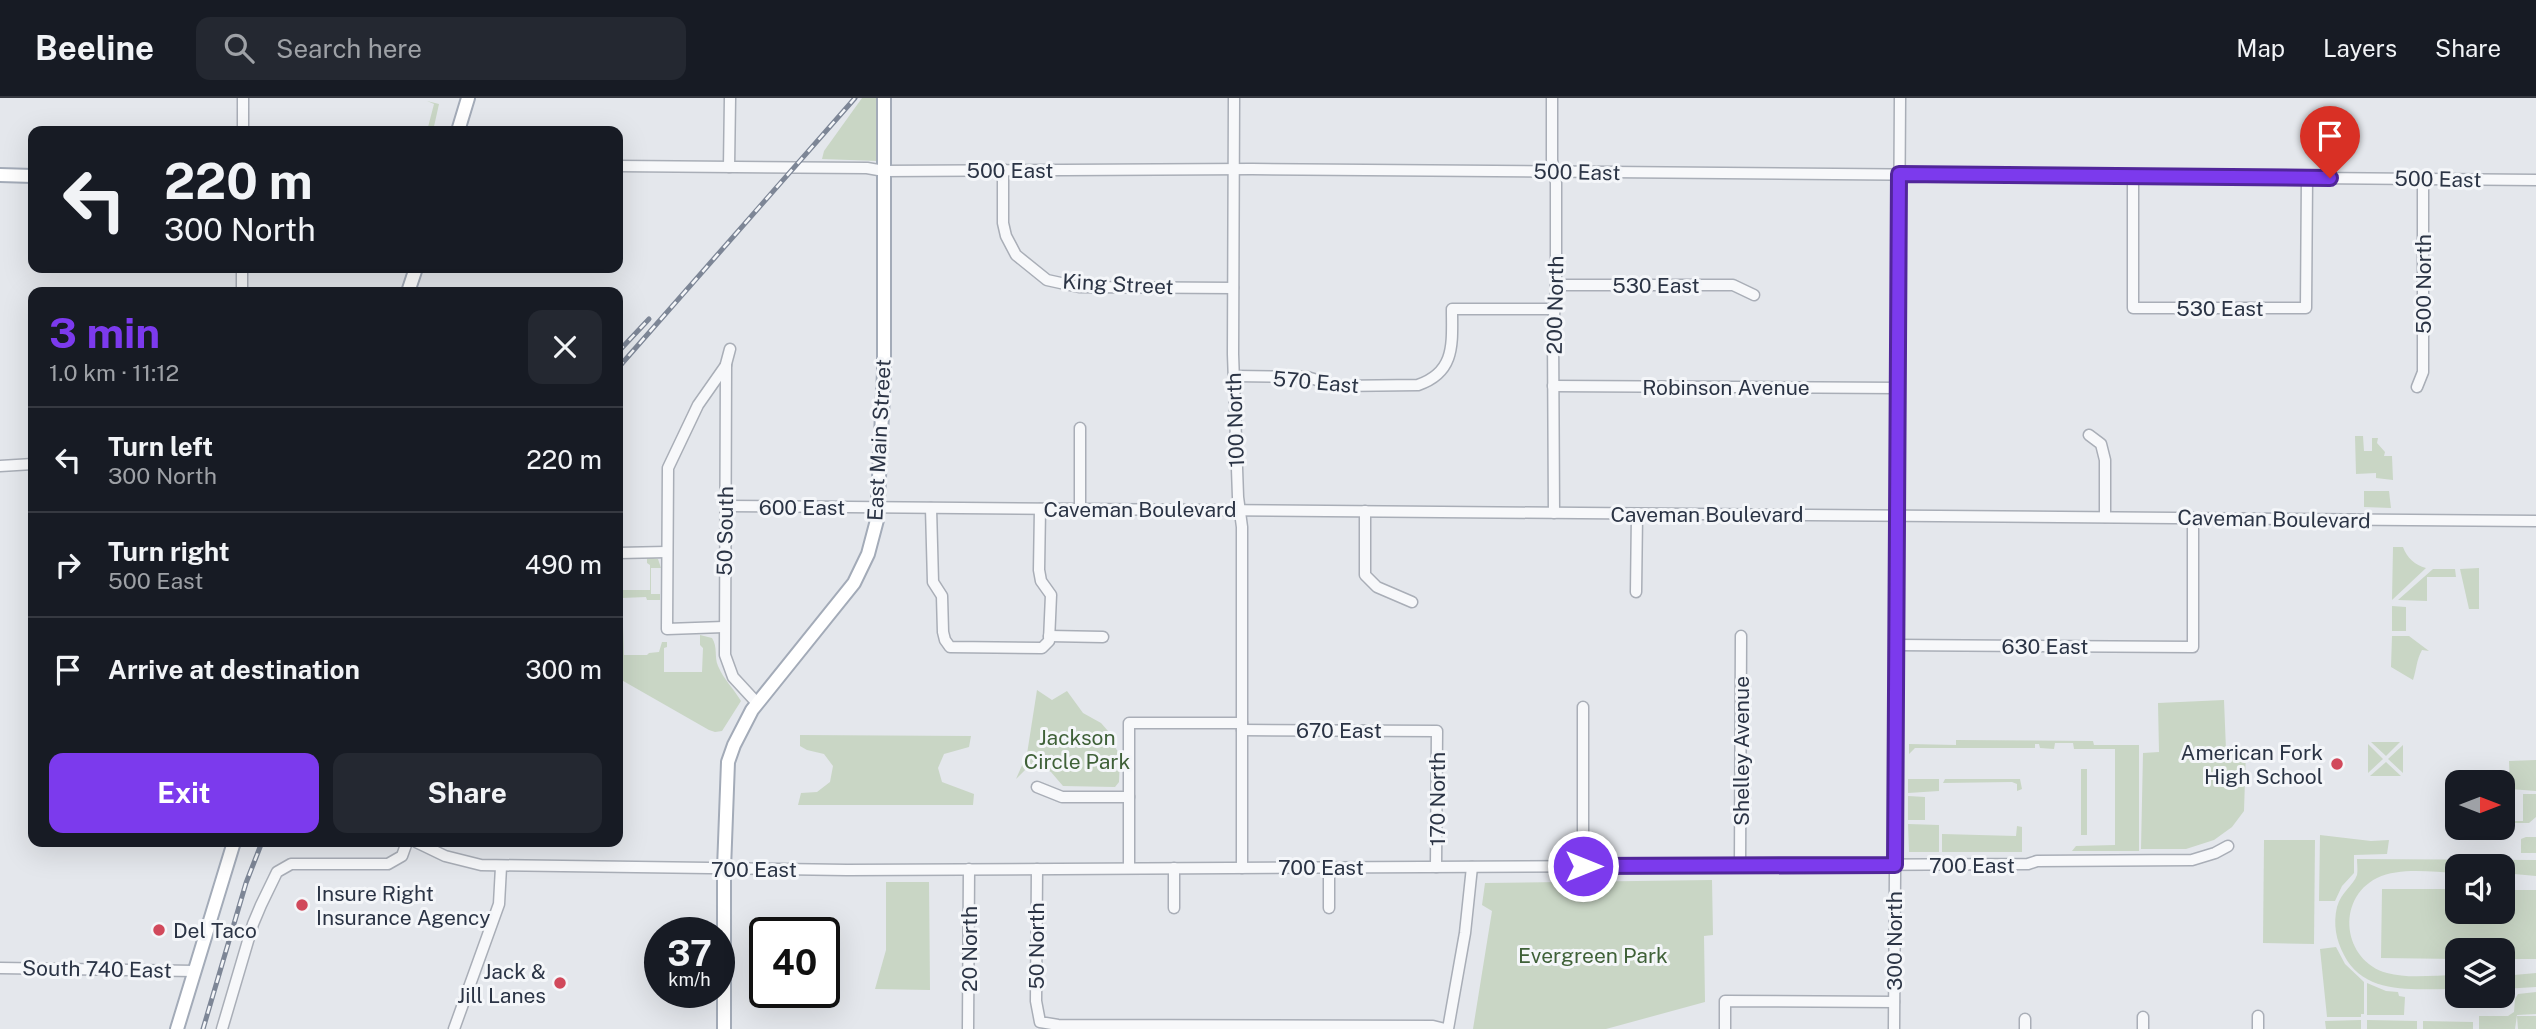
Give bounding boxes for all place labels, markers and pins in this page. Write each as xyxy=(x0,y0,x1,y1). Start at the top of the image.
pin xyxy=(2300,106,2360,178)
place label: American Fork High School xyxy=(2180,740,2323,789)
marker: American Fork High School xyxy=(2329,756,2345,772)
place label: Insure Right Insurance Agency xyxy=(316,881,490,930)
marker: Insure Right Insurance Agency xyxy=(294,897,310,913)
place label: Del Taco xyxy=(173,918,257,943)
marker: Del Taco xyxy=(151,922,167,938)
place label: Jack & Jill Lanes xyxy=(457,959,546,1008)
marker: Jack & Jill Lanes xyxy=(552,975,568,991)

